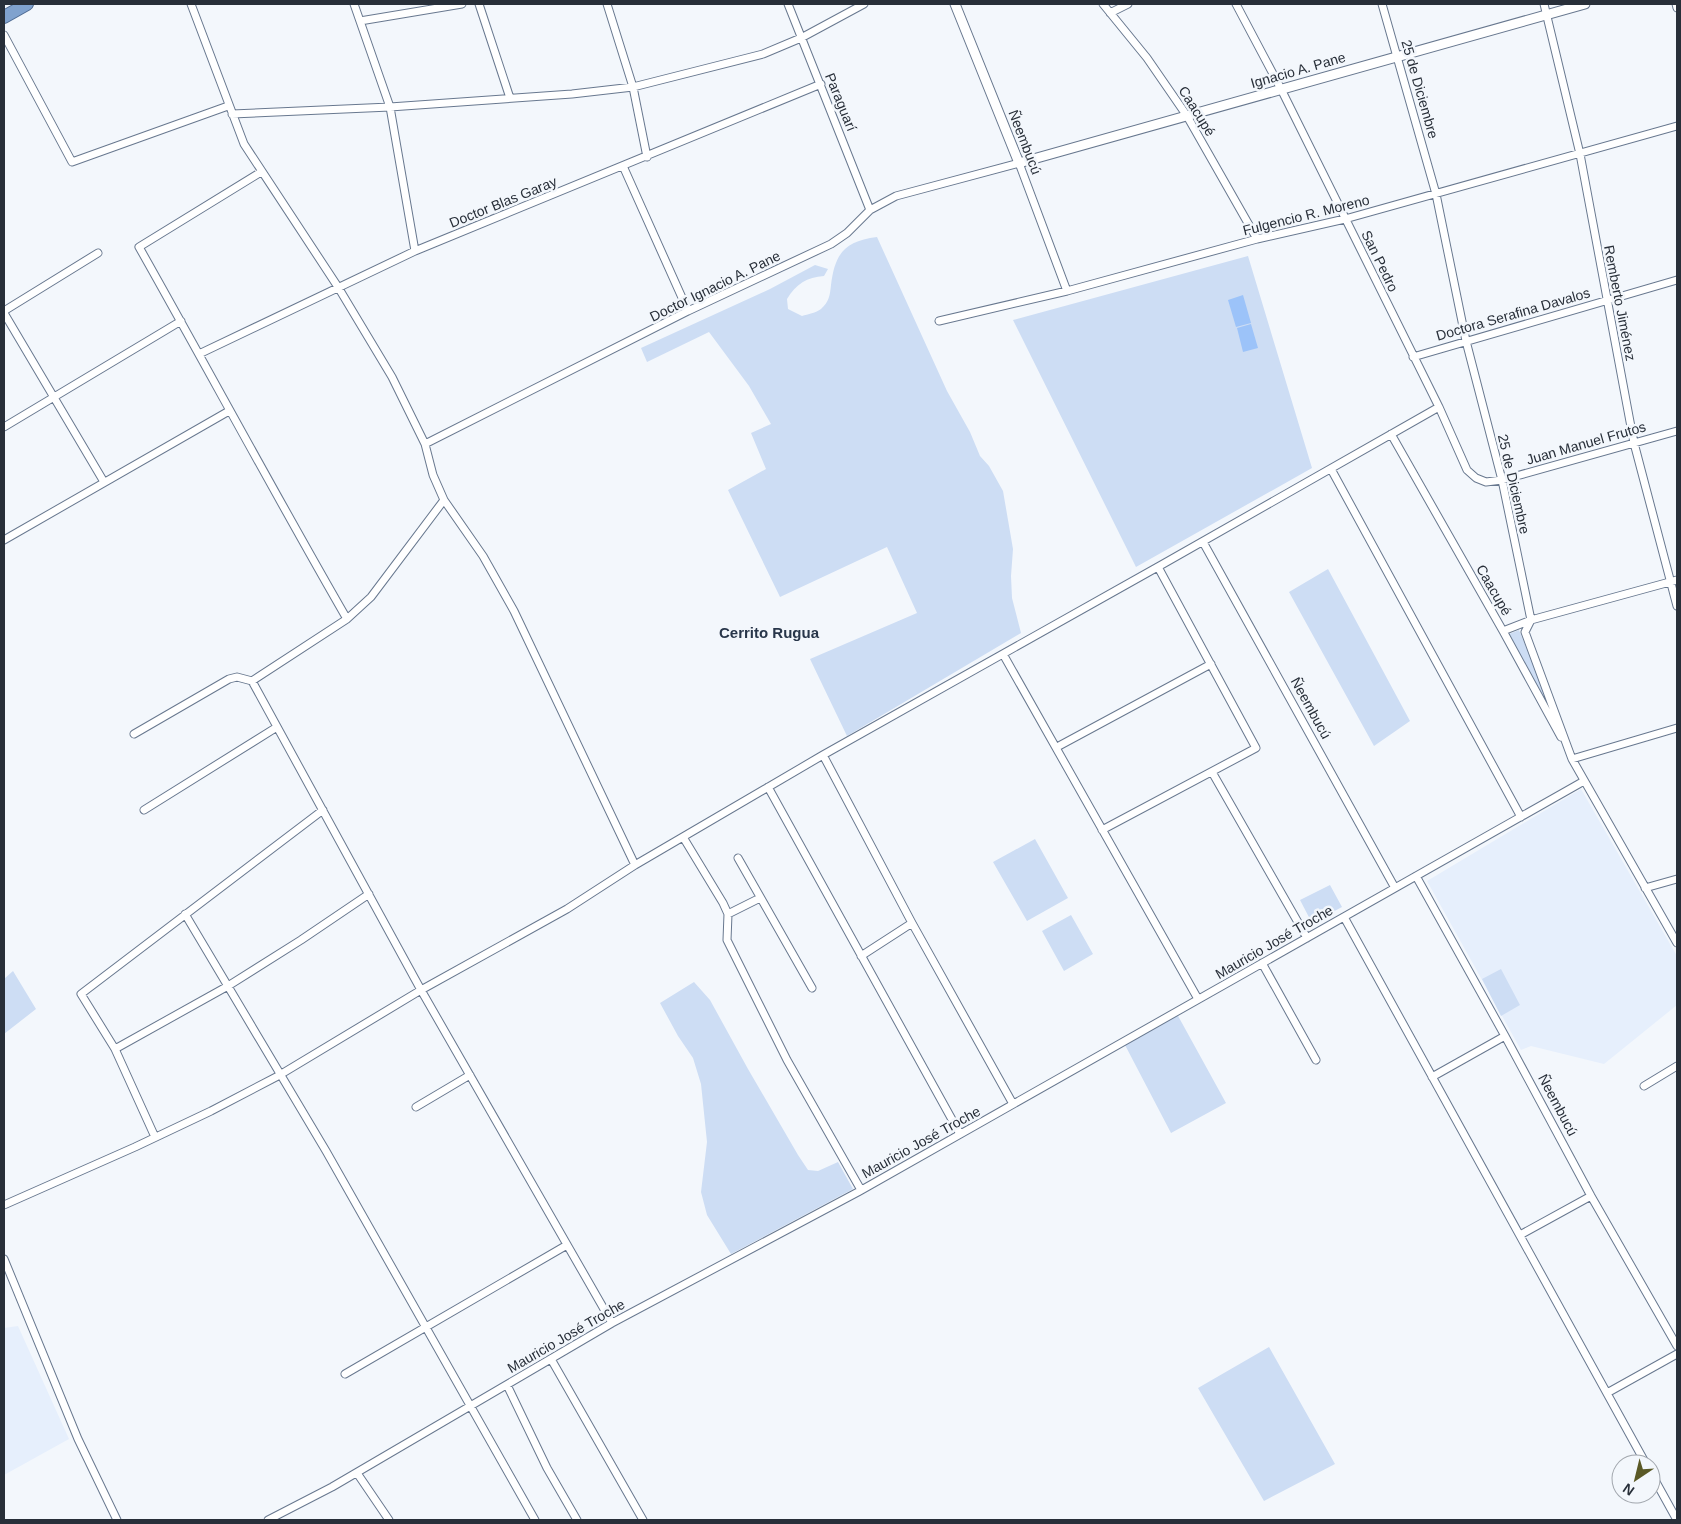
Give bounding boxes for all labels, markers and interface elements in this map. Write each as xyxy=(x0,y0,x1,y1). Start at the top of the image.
street label: 25 de Diciembre xyxy=(1398,38,1442,140)
street label: Ignacio A. Pane xyxy=(1249,49,1348,91)
street label: Paraguarí xyxy=(822,70,860,134)
street label: Caacupé xyxy=(1175,83,1219,139)
street label: Ñeembucú xyxy=(1005,108,1045,176)
street label: Doctor Blas Garay xyxy=(447,173,559,231)
street label: Fulgencio R. Moreno xyxy=(1241,191,1371,238)
street label: San Pedro xyxy=(1358,228,1402,294)
street label: Remberto Jiménez xyxy=(1601,244,1639,362)
street label: Doctor Ignacio A. Pane xyxy=(647,247,783,325)
street label: Doctora Serafina Davalos xyxy=(1434,284,1592,344)
street label: Juan Manuel Frutos xyxy=(1524,418,1648,468)
street label: 25 de Diciembre xyxy=(1495,433,1533,536)
street label: Caacupé xyxy=(1473,562,1515,618)
district label: Cerrito Rugua xyxy=(719,624,820,641)
street label: Ñeembucú xyxy=(1288,675,1334,741)
street label: Mauricio José Troche xyxy=(1212,902,1336,982)
street label: Ñeembucú xyxy=(1535,1071,1581,1139)
street label: Mauricio José Troche xyxy=(859,1103,983,1181)
street label: Mauricio José Troche xyxy=(504,1296,628,1376)
north arrow xyxy=(1611,1454,1661,1504)
text: N xyxy=(1620,1480,1637,1499)

